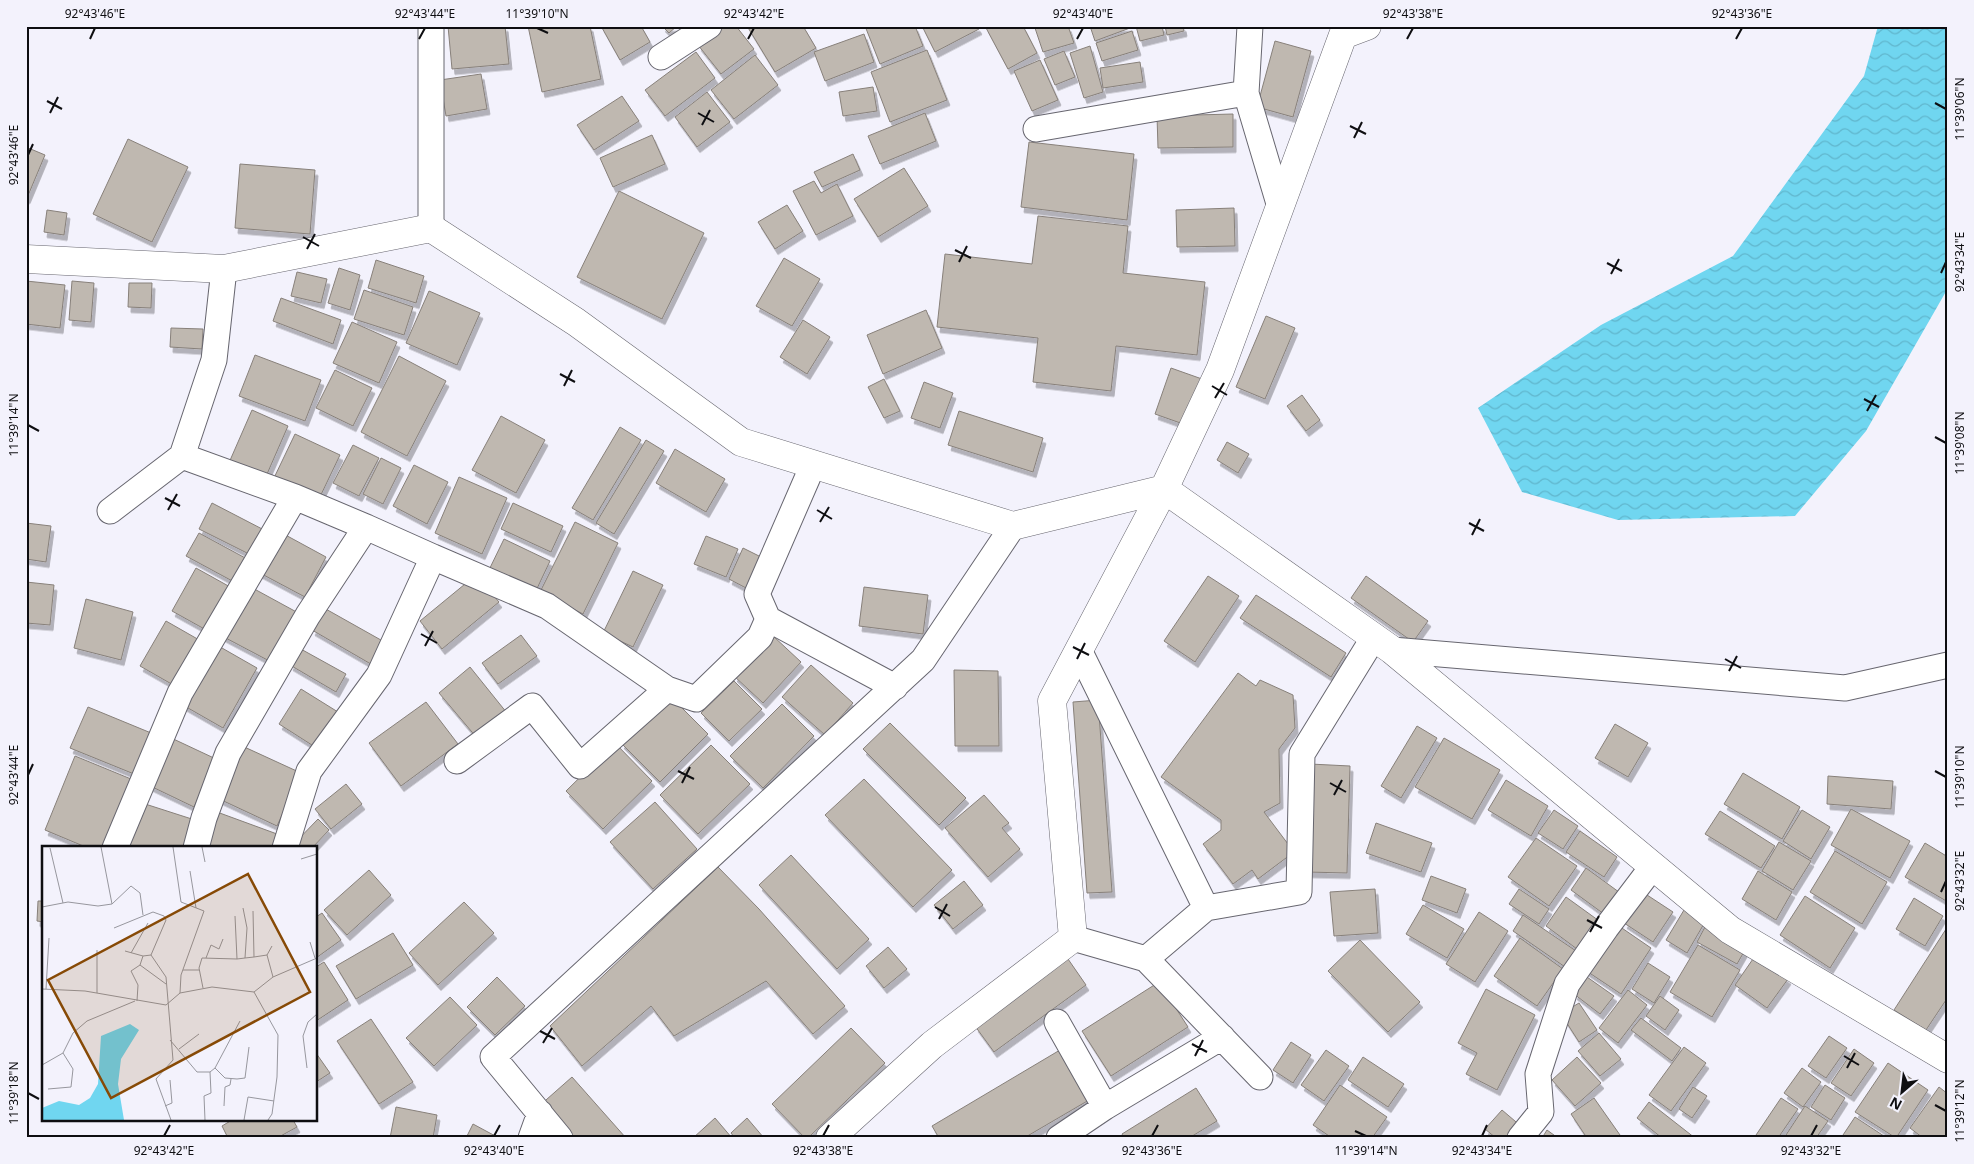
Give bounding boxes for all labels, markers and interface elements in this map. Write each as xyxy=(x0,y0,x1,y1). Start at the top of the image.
text: 92°43'46"E xyxy=(65,5,125,22)
text: 92°43'44"E xyxy=(395,5,455,22)
text: 11°39'10"N xyxy=(505,5,569,22)
text: 92°43'42"E xyxy=(724,5,784,22)
text: 92°43'40"E xyxy=(1053,5,1113,22)
text: 92°43'38"E xyxy=(1383,5,1443,22)
text: 92°43'36"E xyxy=(1712,5,1772,22)
text: 11°39'06"N xyxy=(1951,77,1968,141)
text: 92°43'46"E xyxy=(5,125,22,185)
text: 92°43'34"E xyxy=(1951,232,1968,292)
text: 11°39'14"N xyxy=(5,393,22,457)
text: 11°39'08"N xyxy=(1951,411,1968,475)
text: 92°43'44"E xyxy=(5,745,22,805)
text: 11°39'10"N xyxy=(1951,745,1968,809)
inset map xyxy=(42,846,318,1122)
text: 92°43'32"E xyxy=(1951,851,1968,911)
text: 11°39'18"N xyxy=(5,1061,22,1125)
north arrow xyxy=(1876,1066,1926,1116)
text: 11°39'12"N xyxy=(1951,1079,1968,1143)
text: N xyxy=(1886,1093,1905,1115)
text: 92°43'42"E xyxy=(134,1142,194,1159)
text: 92°43'40"E xyxy=(464,1142,524,1159)
text: 92°43'38"E xyxy=(793,1142,853,1159)
text: 92°43'36"E xyxy=(1122,1142,1182,1159)
text: 11°39'14"N xyxy=(1334,1142,1398,1159)
text: 92°43'34"E xyxy=(1452,1142,1512,1159)
text: 92°43'32"E xyxy=(1781,1142,1841,1159)

